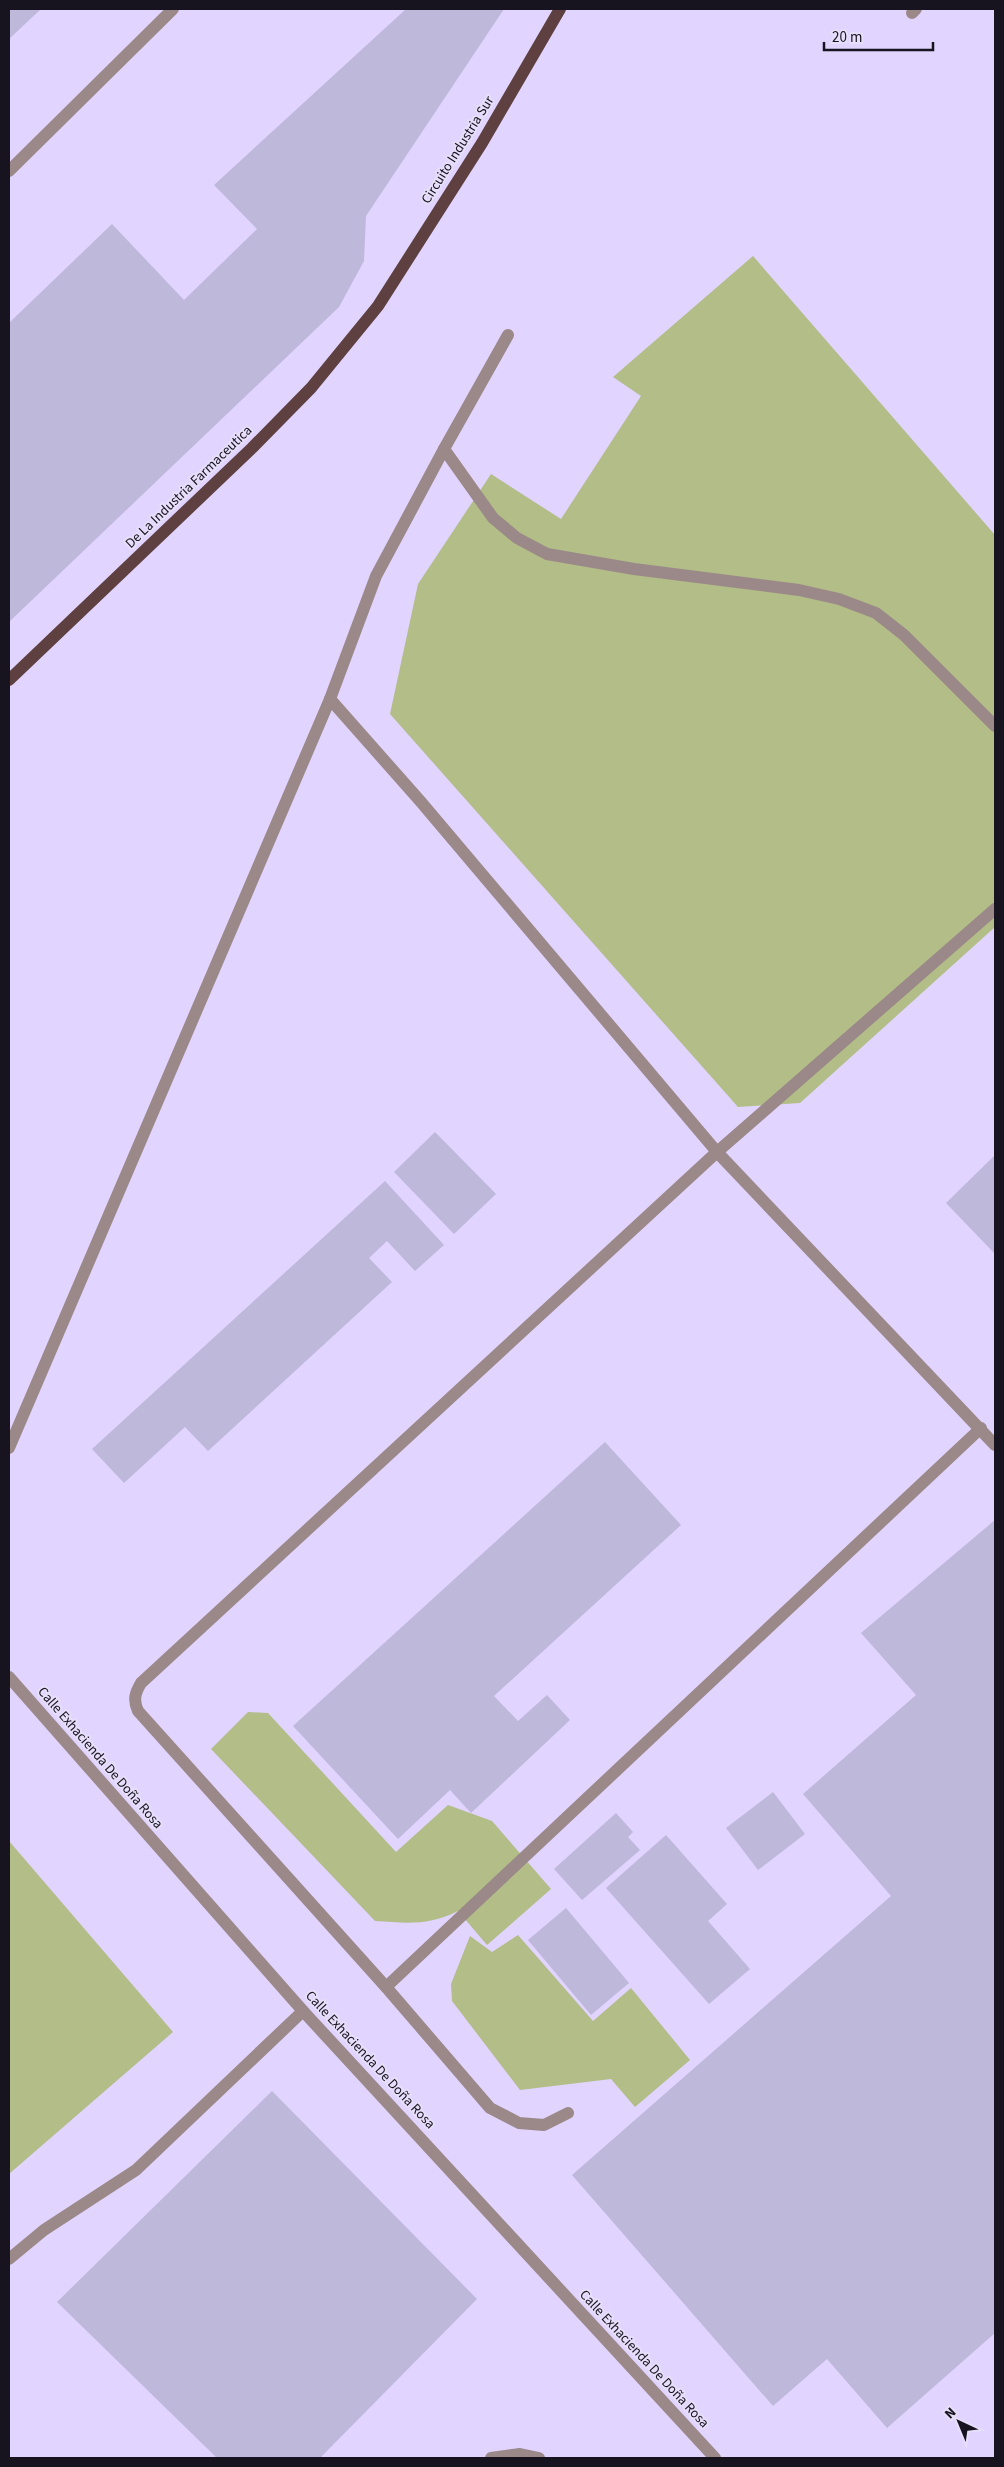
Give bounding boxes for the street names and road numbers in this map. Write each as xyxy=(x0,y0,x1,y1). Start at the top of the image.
street label: Circuito Industria Sur xyxy=(417,92,499,208)
street label: De La Industria Farmaceutica xyxy=(121,421,257,553)
street label: Calle Exhacienda De Doña Rosa xyxy=(33,1683,167,1833)
street label: Calle Exhacienda De Doña Rosa xyxy=(301,1987,439,2133)
street label: Calle Exhacienda De Doña Rosa xyxy=(575,2286,713,2432)

